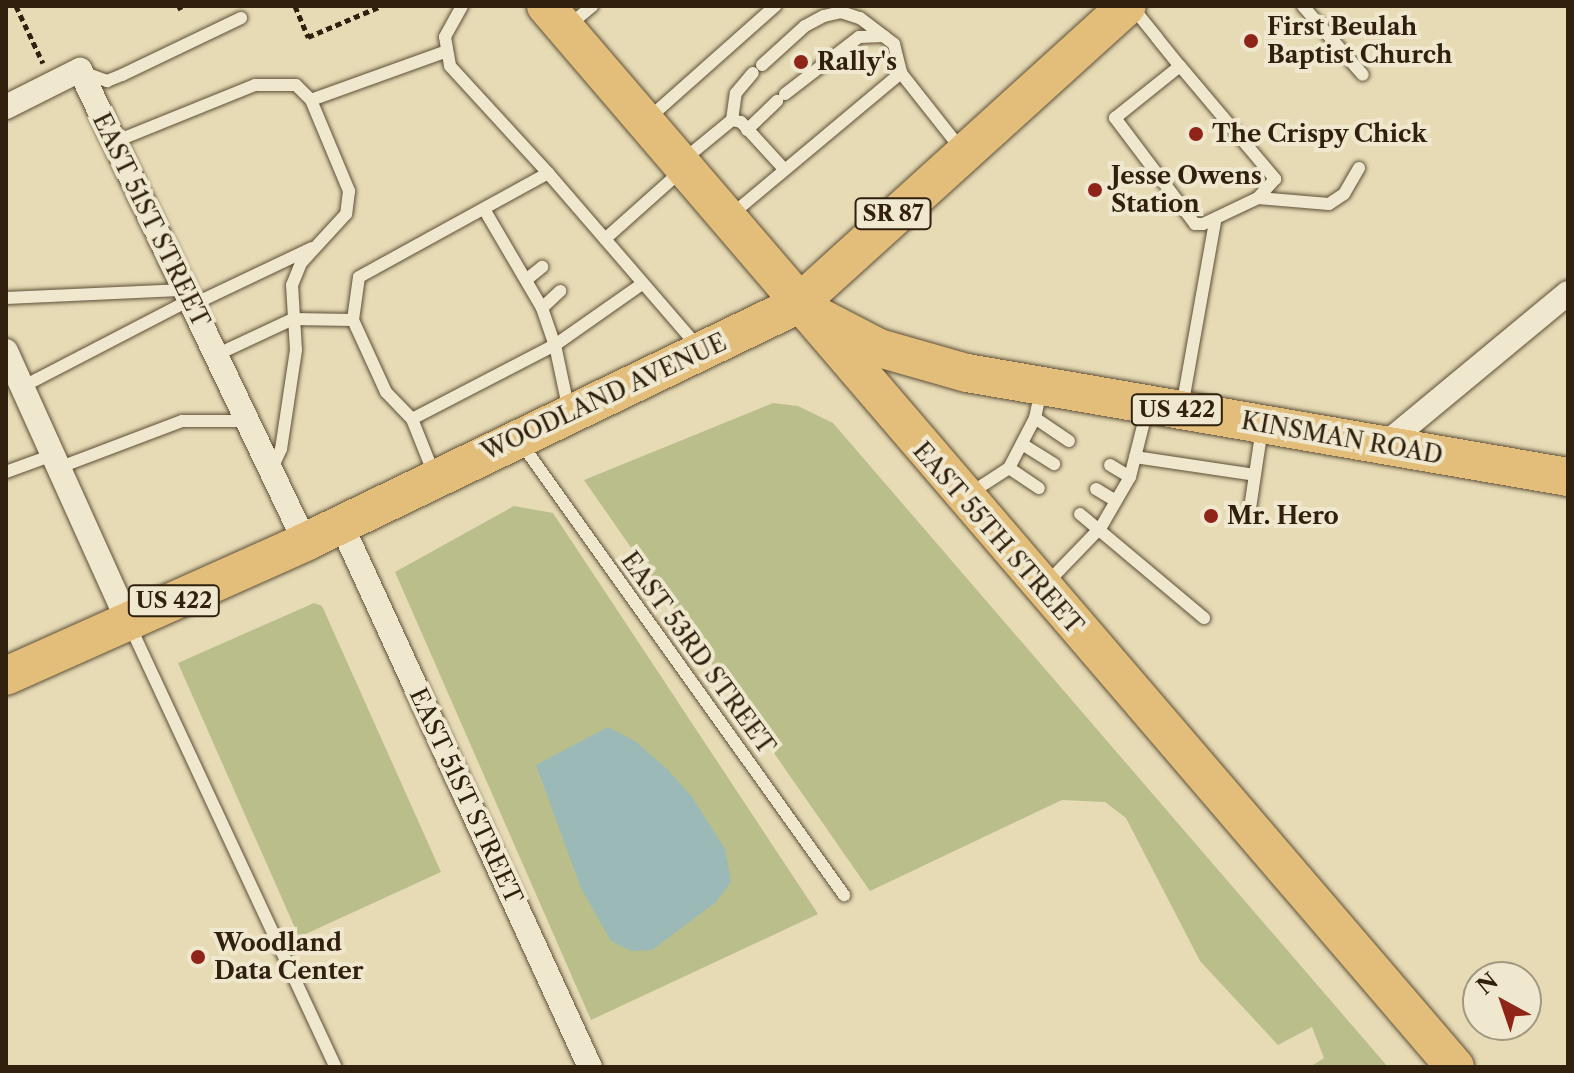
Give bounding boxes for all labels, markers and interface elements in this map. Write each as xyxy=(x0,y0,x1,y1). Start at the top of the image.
place label: First Beulah Baptist Church xyxy=(1267,13,1452,69)
marker: First Beulah Baptist Church xyxy=(1242,32,1260,50)
place label: Rally's xyxy=(817,48,897,76)
marker: Rally's xyxy=(792,53,810,71)
street label: EAST 51ST STREET xyxy=(86,108,216,332)
place label: The Crispy Chick xyxy=(1212,120,1428,148)
marker: The Crispy Chick xyxy=(1187,125,1205,143)
place label: Jesse Owens Station xyxy=(1111,162,1262,218)
marker: Jesse Owens Station xyxy=(1086,181,1104,199)
road number: SR 87 xyxy=(853,196,933,232)
street label: WOODLAND AVENUE xyxy=(476,327,732,467)
road number: US 422 xyxy=(1129,392,1225,428)
street label: KINSMAN ROAD xyxy=(1239,406,1445,470)
street label: EAST 55TH STREET xyxy=(907,436,1089,640)
place label: Mr. Hero xyxy=(1227,502,1339,530)
marker: Mr. Hero xyxy=(1202,507,1220,525)
street label: EAST 53RD STREET xyxy=(615,546,781,760)
road number: US 422 xyxy=(126,583,222,619)
street label: EAST 51ST STREET xyxy=(403,683,529,909)
place label: Woodland Data Center xyxy=(214,929,364,985)
marker: Woodland Data Center xyxy=(189,948,207,966)
north arrow xyxy=(1462,961,1542,1041)
text: N xyxy=(1472,967,1504,1000)

